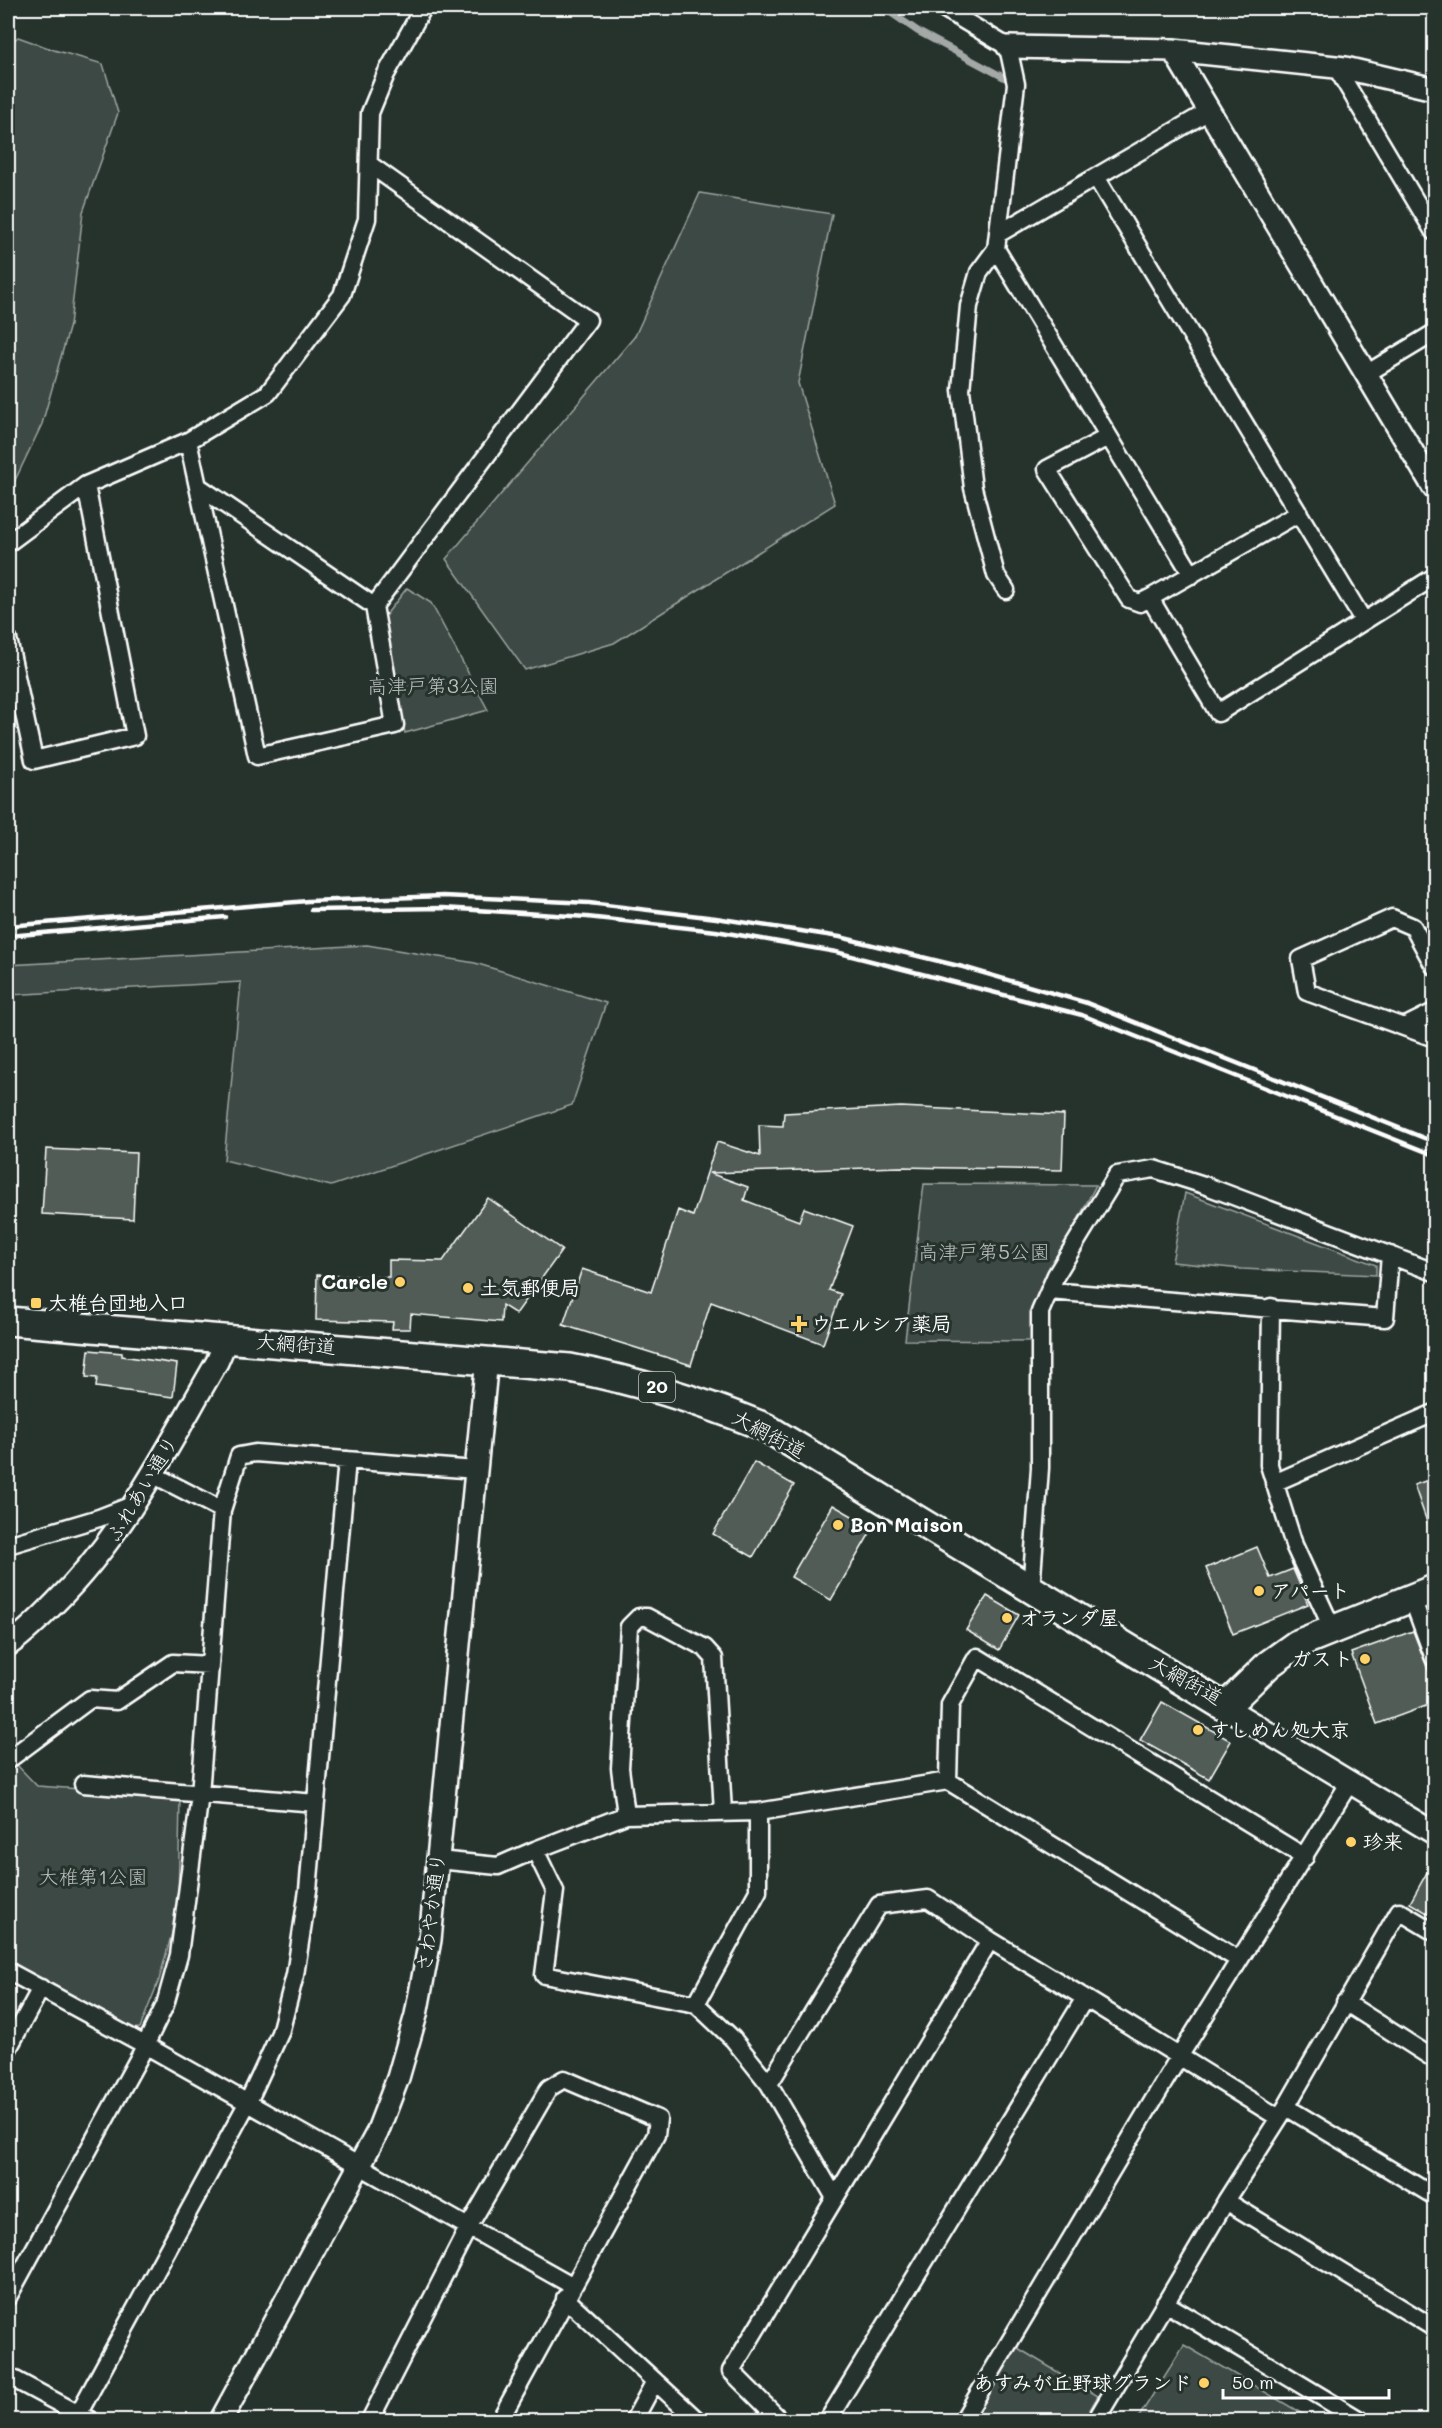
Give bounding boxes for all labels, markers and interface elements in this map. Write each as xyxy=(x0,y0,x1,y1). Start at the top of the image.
park label: 高津戸第3公園 xyxy=(367,672,499,698)
park label: 高津戸第5公園 xyxy=(918,1238,1050,1264)
place label: Carcle xyxy=(321,1268,388,1294)
place label: 土気郵便局 xyxy=(480,1274,580,1300)
marker: Carcle xyxy=(393,1275,407,1289)
marker: 土気郵便局 xyxy=(461,1281,475,1295)
place label: 大椎台団地入口 xyxy=(48,1289,188,1315)
marker: 大椎台団地入口 xyxy=(29,1296,43,1310)
place label: ウエルシア薬局 xyxy=(811,1310,951,1336)
marker: ウエルシア薬局 xyxy=(792,1317,806,1331)
street label: 大網街道 xyxy=(255,1327,337,1359)
road number: 20 xyxy=(639,1372,675,1402)
street label: 大網街道 xyxy=(728,1403,811,1463)
street label: ふれあい通り xyxy=(99,1430,183,1547)
place label: Bon Maison xyxy=(850,1511,963,1537)
marker: Bon Maison xyxy=(831,1518,845,1532)
place label: アパート xyxy=(1271,1577,1350,1603)
marker: アパート xyxy=(1252,1584,1266,1598)
place label: オランダ屋 xyxy=(1019,1604,1119,1630)
marker: オランダ屋 xyxy=(1000,1611,1014,1625)
place label: ガスト xyxy=(1291,1645,1353,1671)
street label: 大網街道 xyxy=(1145,1648,1228,1710)
marker: ガスト xyxy=(1358,1652,1372,1666)
place label: すしめん処大京 xyxy=(1210,1716,1350,1742)
marker: すしめん処大京 xyxy=(1191,1723,1205,1737)
place label: 珍来 xyxy=(1363,1828,1403,1854)
marker: 珍来 xyxy=(1344,1835,1358,1849)
street label: さわやか通り xyxy=(410,1851,450,1973)
park label: 大椎第1公園 xyxy=(39,1863,147,1889)
scale bar xyxy=(1223,2362,1390,2400)
place label: あすみが丘野球グランド xyxy=(974,2369,1192,2395)
text: 50 m xyxy=(1232,2370,1274,2394)
marker: あすみが丘野球グランド xyxy=(1197,2376,1211,2390)

